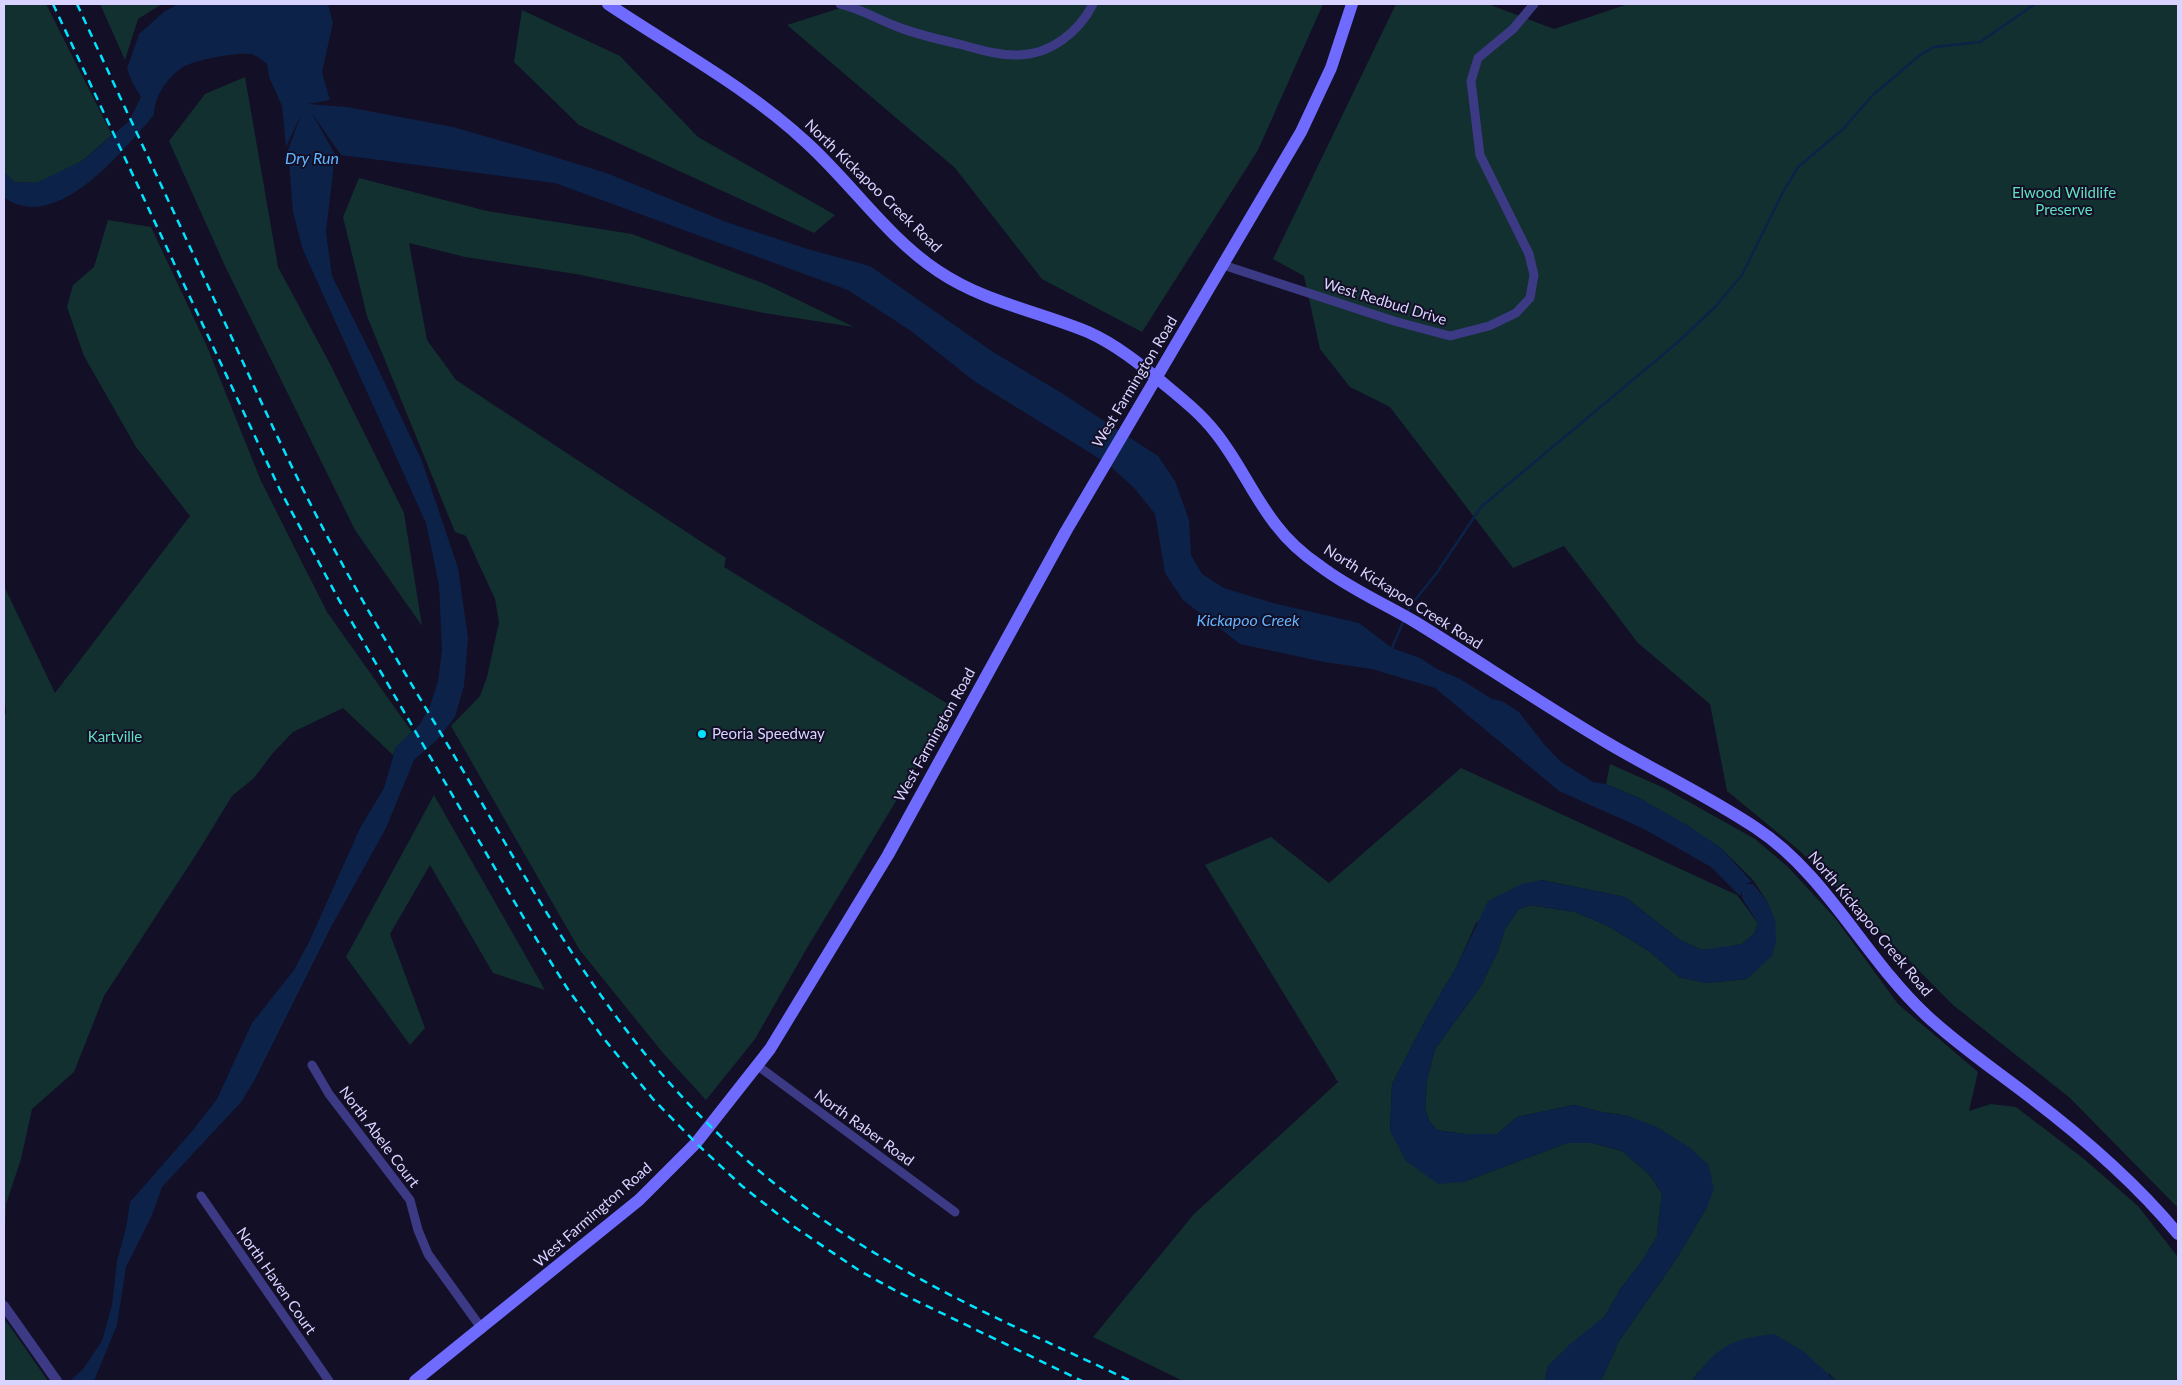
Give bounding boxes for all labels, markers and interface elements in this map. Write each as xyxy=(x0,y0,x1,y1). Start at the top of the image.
street label: North Kickapoo Creek Road xyxy=(801,116,945,256)
water label: Dry Run xyxy=(285,149,339,169)
park label: Elwood Wildlife Preserve xyxy=(2012,184,2116,219)
street label: West Redbud Drive xyxy=(1321,275,1449,329)
street label: West Farmington Road xyxy=(1089,313,1181,451)
street label: North Kickapoo Creek Road xyxy=(1320,541,1486,653)
water label: Kickapoo Creek xyxy=(1197,611,1299,631)
street label: West Farmington Road xyxy=(891,665,979,805)
place label: Peoria Speedway xyxy=(712,725,825,743)
park label: Kartville xyxy=(88,728,142,746)
marker: Peoria Speedway xyxy=(696,728,708,740)
street label: North Kickapoo Creek Road xyxy=(1804,848,1936,1000)
street label: North Abele Court xyxy=(335,1083,423,1191)
street label: North Raber Road xyxy=(811,1086,917,1170)
street label: West Farmington Road xyxy=(530,1159,656,1271)
street label: North Haven Court xyxy=(232,1224,320,1338)

